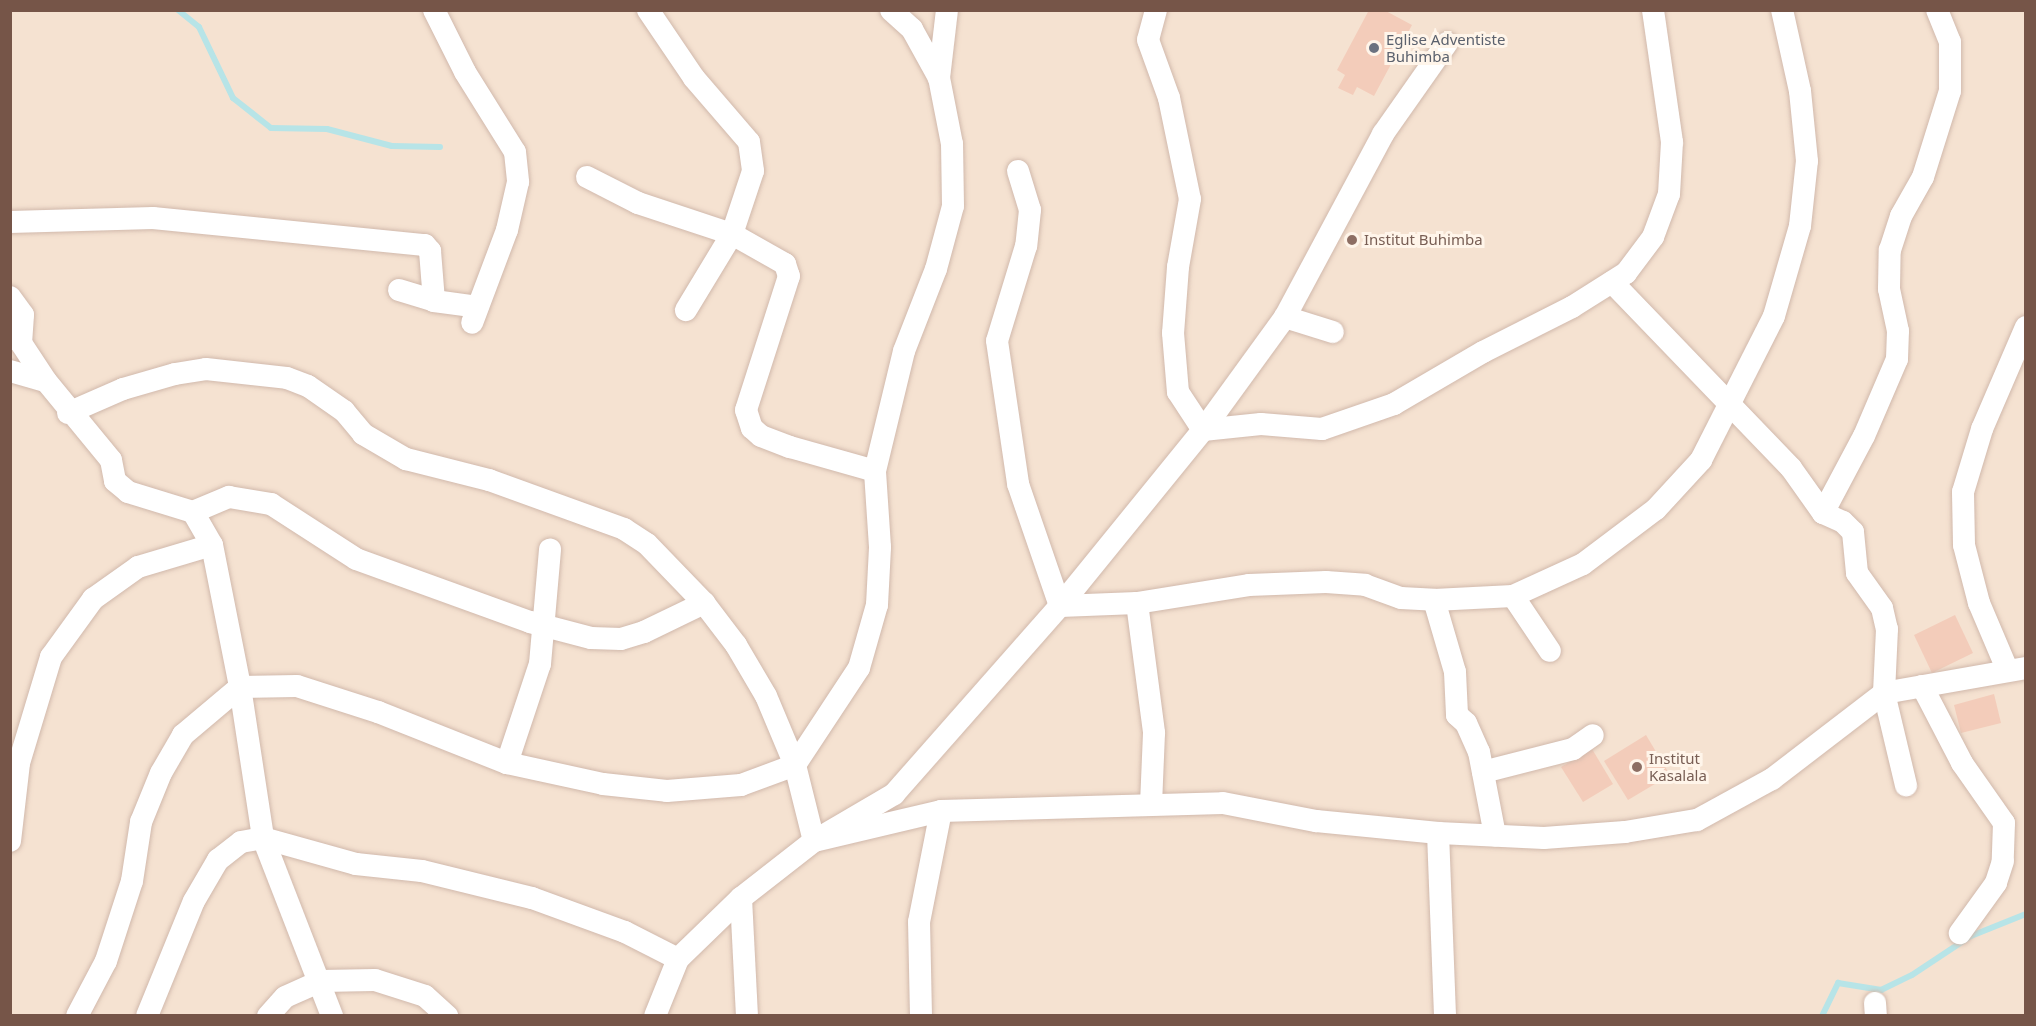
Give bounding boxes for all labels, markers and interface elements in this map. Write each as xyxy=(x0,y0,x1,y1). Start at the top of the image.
place label: Eglise Adventiste Buhimba xyxy=(1386,30,1505,65)
marker: Eglise Adventiste Buhimba xyxy=(1367,41,1381,55)
place label: Institut Buhimba xyxy=(1364,231,1483,249)
marker: Institut Buhimba xyxy=(1345,233,1359,247)
place label: Institut Kasalala xyxy=(1649,749,1707,784)
marker: Institut Kasalala xyxy=(1630,760,1644,774)

